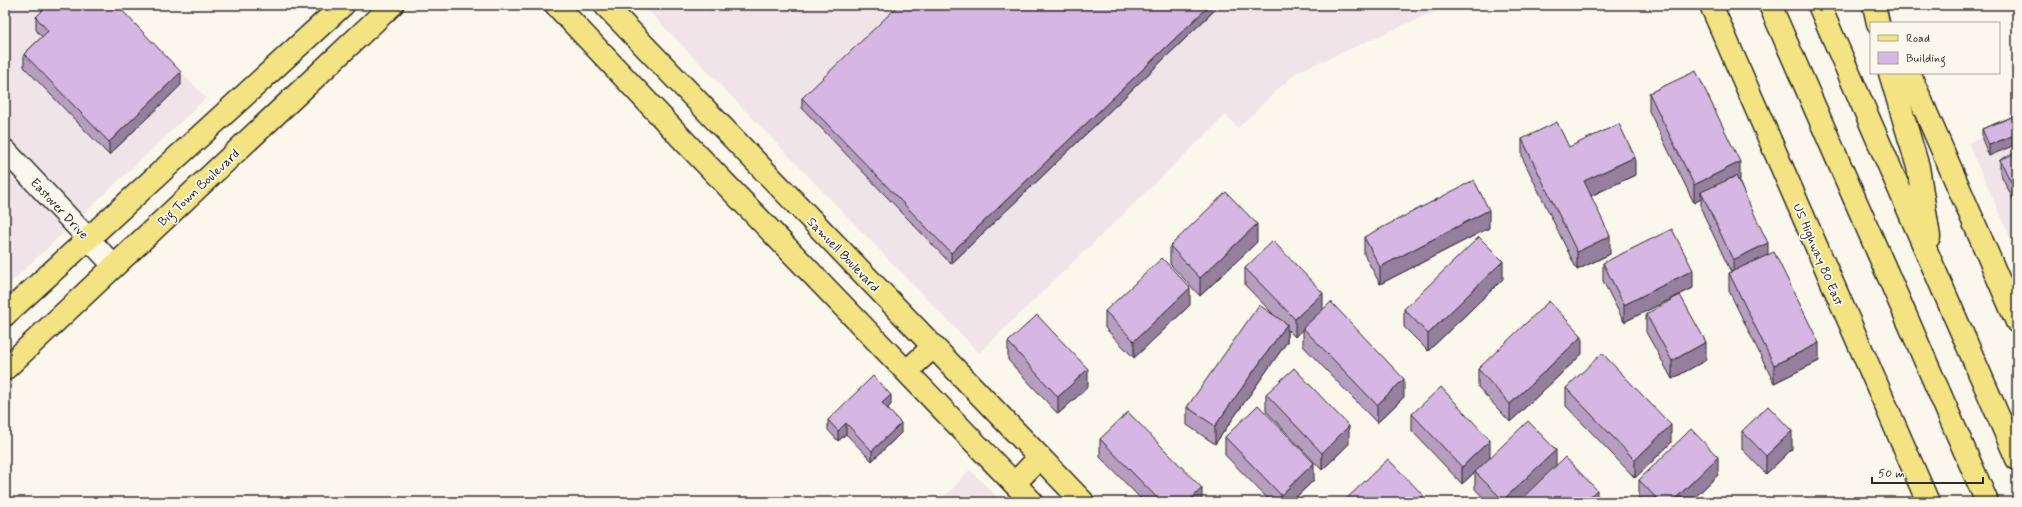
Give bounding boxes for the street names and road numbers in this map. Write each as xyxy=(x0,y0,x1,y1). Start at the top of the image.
street label: Big Town Boulevard xyxy=(154,146,245,232)
street label: Eastover Drive xyxy=(26,175,92,243)
street label: US Highway 80 East xyxy=(1787,201,1847,309)
street label: Samuell Boulevard xyxy=(803,214,883,296)

